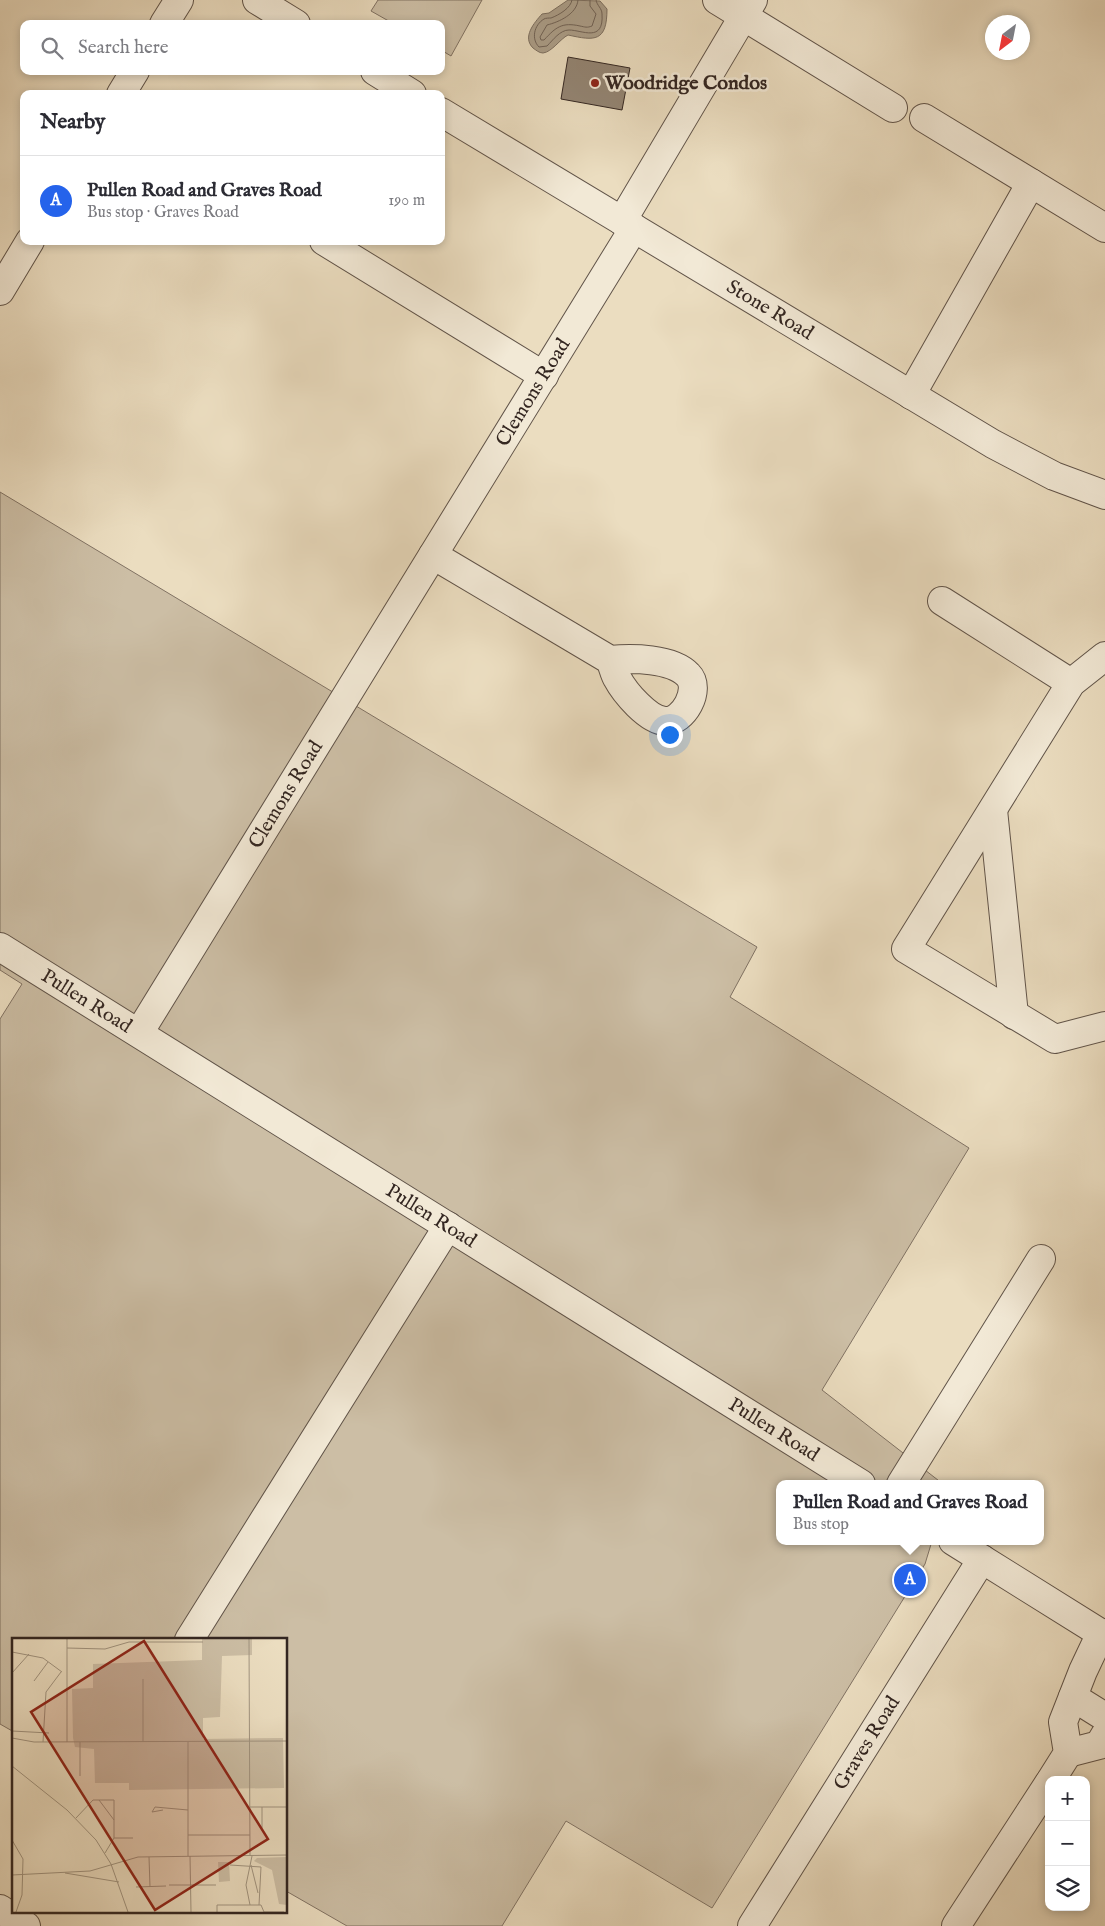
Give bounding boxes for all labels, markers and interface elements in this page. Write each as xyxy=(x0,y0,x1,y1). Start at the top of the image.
north arrow xyxy=(985,15,1030,60)
search box xyxy=(20,20,445,75)
icon: search xyxy=(38,34,66,62)
text: Search here xyxy=(78,36,169,60)
place label: Woodridge Condos xyxy=(604,71,767,96)
marker: Woodridge Condos xyxy=(589,77,601,89)
text: Nearby xyxy=(40,109,105,136)
text: Pullen Road and Graves Road xyxy=(87,179,322,203)
text: A xyxy=(51,191,61,211)
text: 190 m xyxy=(388,191,425,211)
text: Bus stop · Graves Road xyxy=(87,203,239,223)
street label: Stone Road xyxy=(722,274,818,346)
street label: Clemons Road xyxy=(490,334,576,451)
your location xyxy=(657,722,683,748)
street label: Clemons Road xyxy=(243,736,329,853)
street label: Pullen Road xyxy=(37,963,137,1039)
street label: Pullen Road xyxy=(381,1178,481,1254)
street label: Pullen Road xyxy=(724,1392,824,1467)
popup xyxy=(776,1480,1044,1545)
text: Pullen Road and Graves Road xyxy=(793,1491,1027,1515)
text: Bus stop xyxy=(793,1515,849,1535)
pin: A xyxy=(894,1561,926,1599)
inset map xyxy=(12,1638,288,1914)
street label: Graves Road xyxy=(828,1691,906,1795)
map controls xyxy=(1045,1776,1090,1911)
button: + xyxy=(1045,1776,1090,1821)
button: − xyxy=(1045,1821,1090,1866)
button: layers xyxy=(1045,1866,1090,1911)

